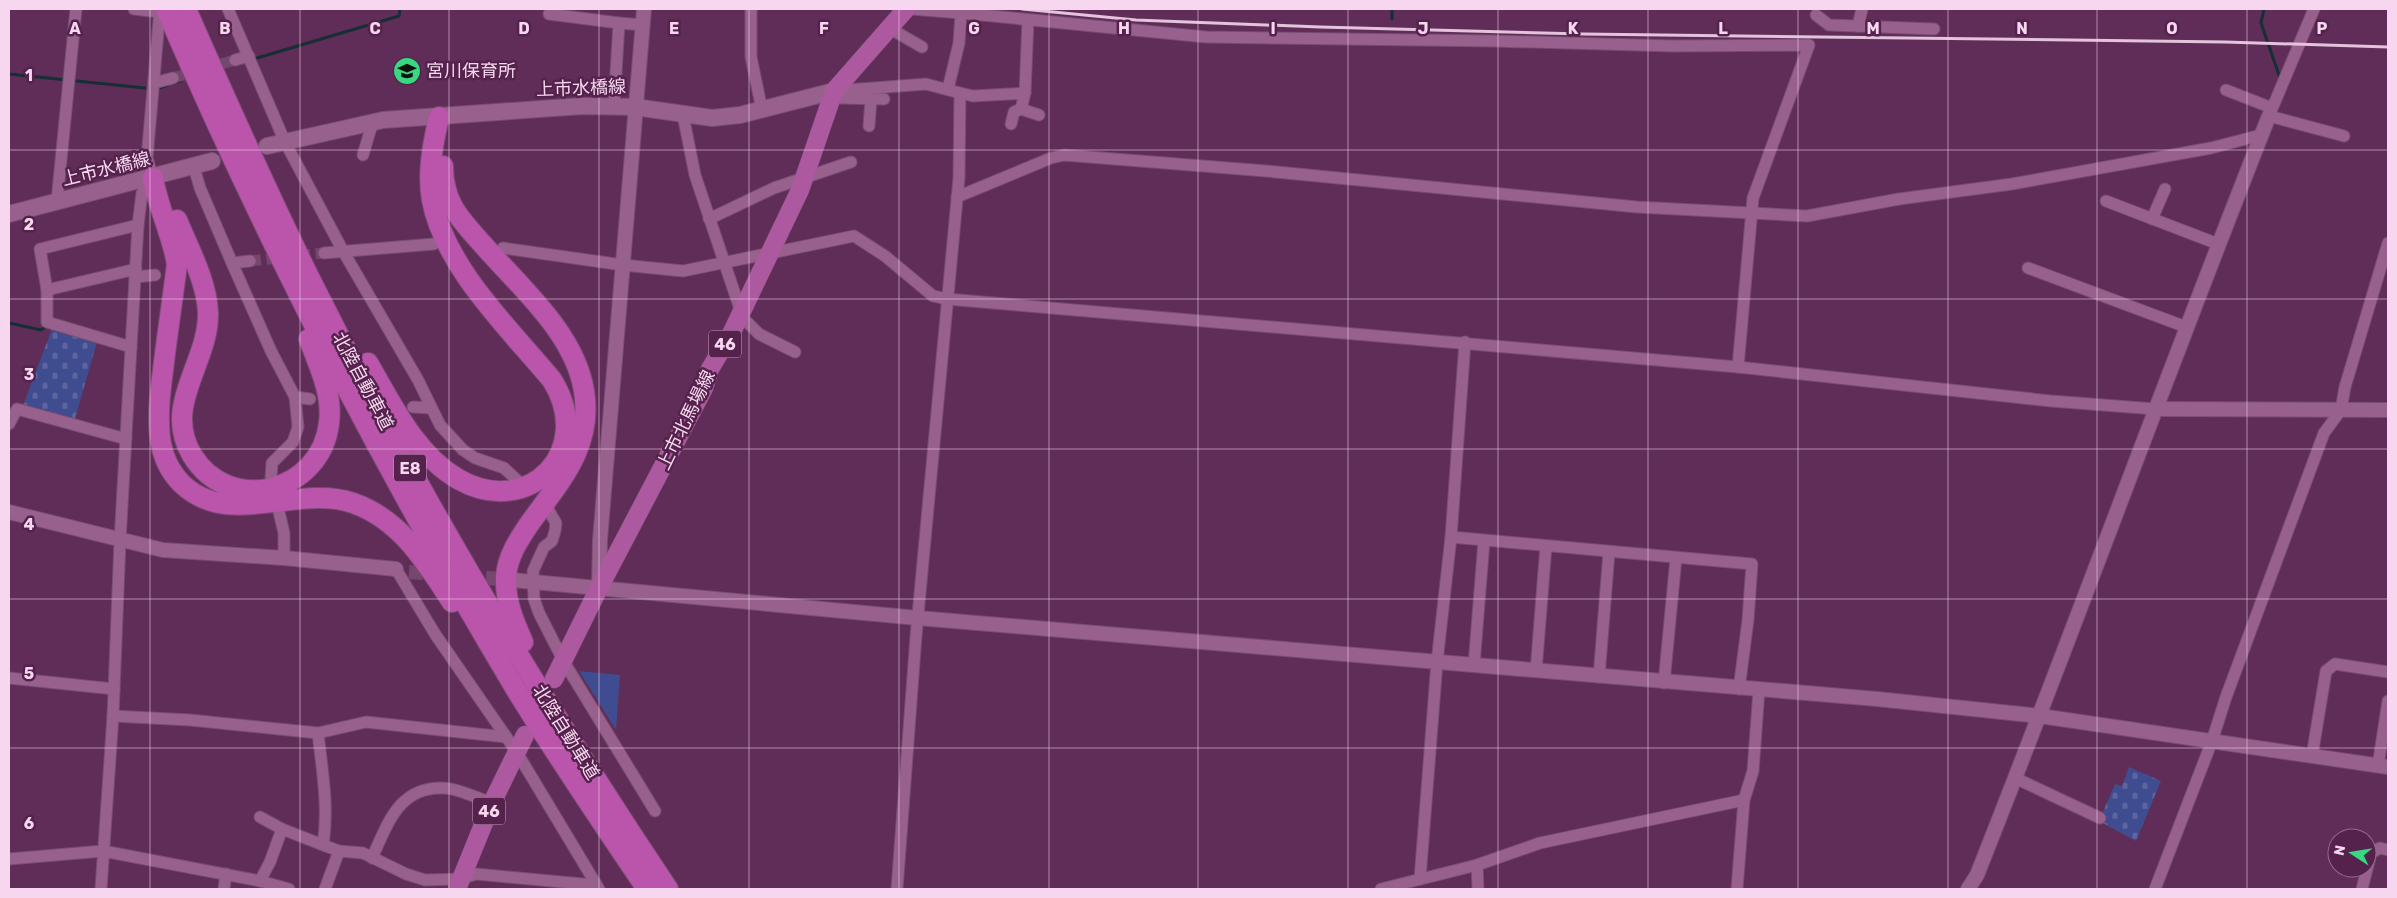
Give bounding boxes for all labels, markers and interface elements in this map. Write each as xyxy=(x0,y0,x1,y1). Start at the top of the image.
text: A xyxy=(69,19,81,38)
text: B xyxy=(219,19,231,38)
text: C xyxy=(369,19,381,38)
text: D xyxy=(518,19,530,38)
text: E xyxy=(669,19,679,38)
text: F xyxy=(819,19,829,38)
text: G xyxy=(968,19,980,38)
text: H xyxy=(1118,19,1130,38)
text: I xyxy=(1270,19,1276,38)
text: J xyxy=(1418,19,1428,38)
text: K xyxy=(1568,19,1579,38)
text: L xyxy=(1718,19,1728,38)
text: M xyxy=(1866,19,1880,38)
text: N xyxy=(2016,19,2028,38)
text: O xyxy=(2166,19,2178,38)
text: P xyxy=(2317,19,2328,38)
school or university icon: 宮川保育所 xyxy=(392,56,422,86)
place label: 宮川保育所 xyxy=(426,60,516,82)
text: 1 xyxy=(25,66,33,85)
street label: 上市水橋線 xyxy=(536,75,626,101)
street label: 上市水橋線 xyxy=(60,147,152,191)
text: 2 xyxy=(24,215,34,234)
street label: 北陸自動車道 xyxy=(328,328,398,434)
road number: 46 xyxy=(709,330,741,358)
text: 3 xyxy=(24,365,34,384)
street label: 上市北馬場線 xyxy=(652,367,720,473)
road number: E8 xyxy=(394,454,426,482)
text: 4 xyxy=(24,515,35,534)
text: 5 xyxy=(24,664,34,683)
street label: 北陸自動車道 xyxy=(528,680,604,784)
road number: 46 xyxy=(473,798,505,824)
text: 6 xyxy=(24,814,34,833)
north arrow xyxy=(2327,828,2377,878)
text: N xyxy=(2330,844,2349,857)

